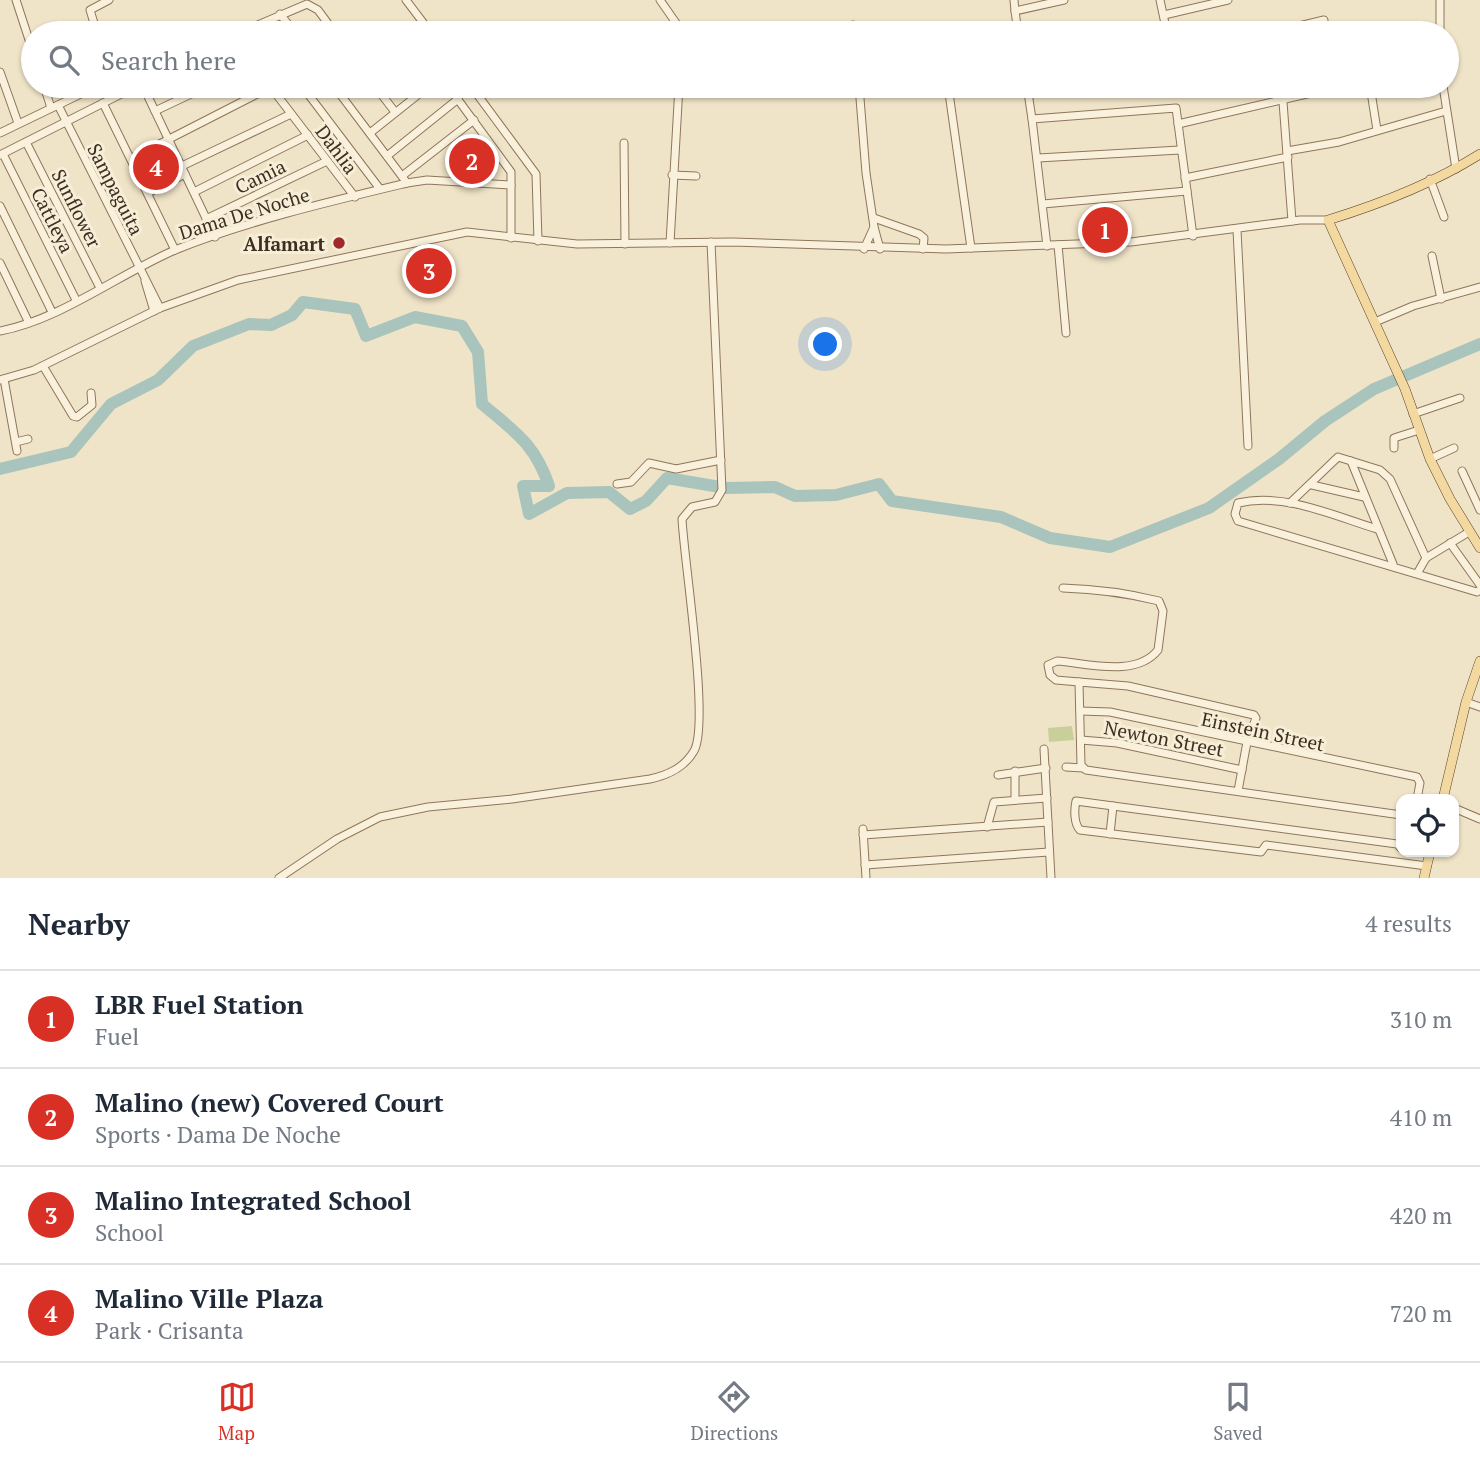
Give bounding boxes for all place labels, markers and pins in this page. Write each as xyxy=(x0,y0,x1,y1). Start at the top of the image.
pin: 2 xyxy=(449,135,495,187)
pin: 4 xyxy=(133,141,179,193)
pin: 1 xyxy=(1082,204,1128,256)
place label: Alfamart xyxy=(243,231,325,256)
marker: Alfamart xyxy=(331,235,347,251)
pin: 3 xyxy=(406,245,452,297)

